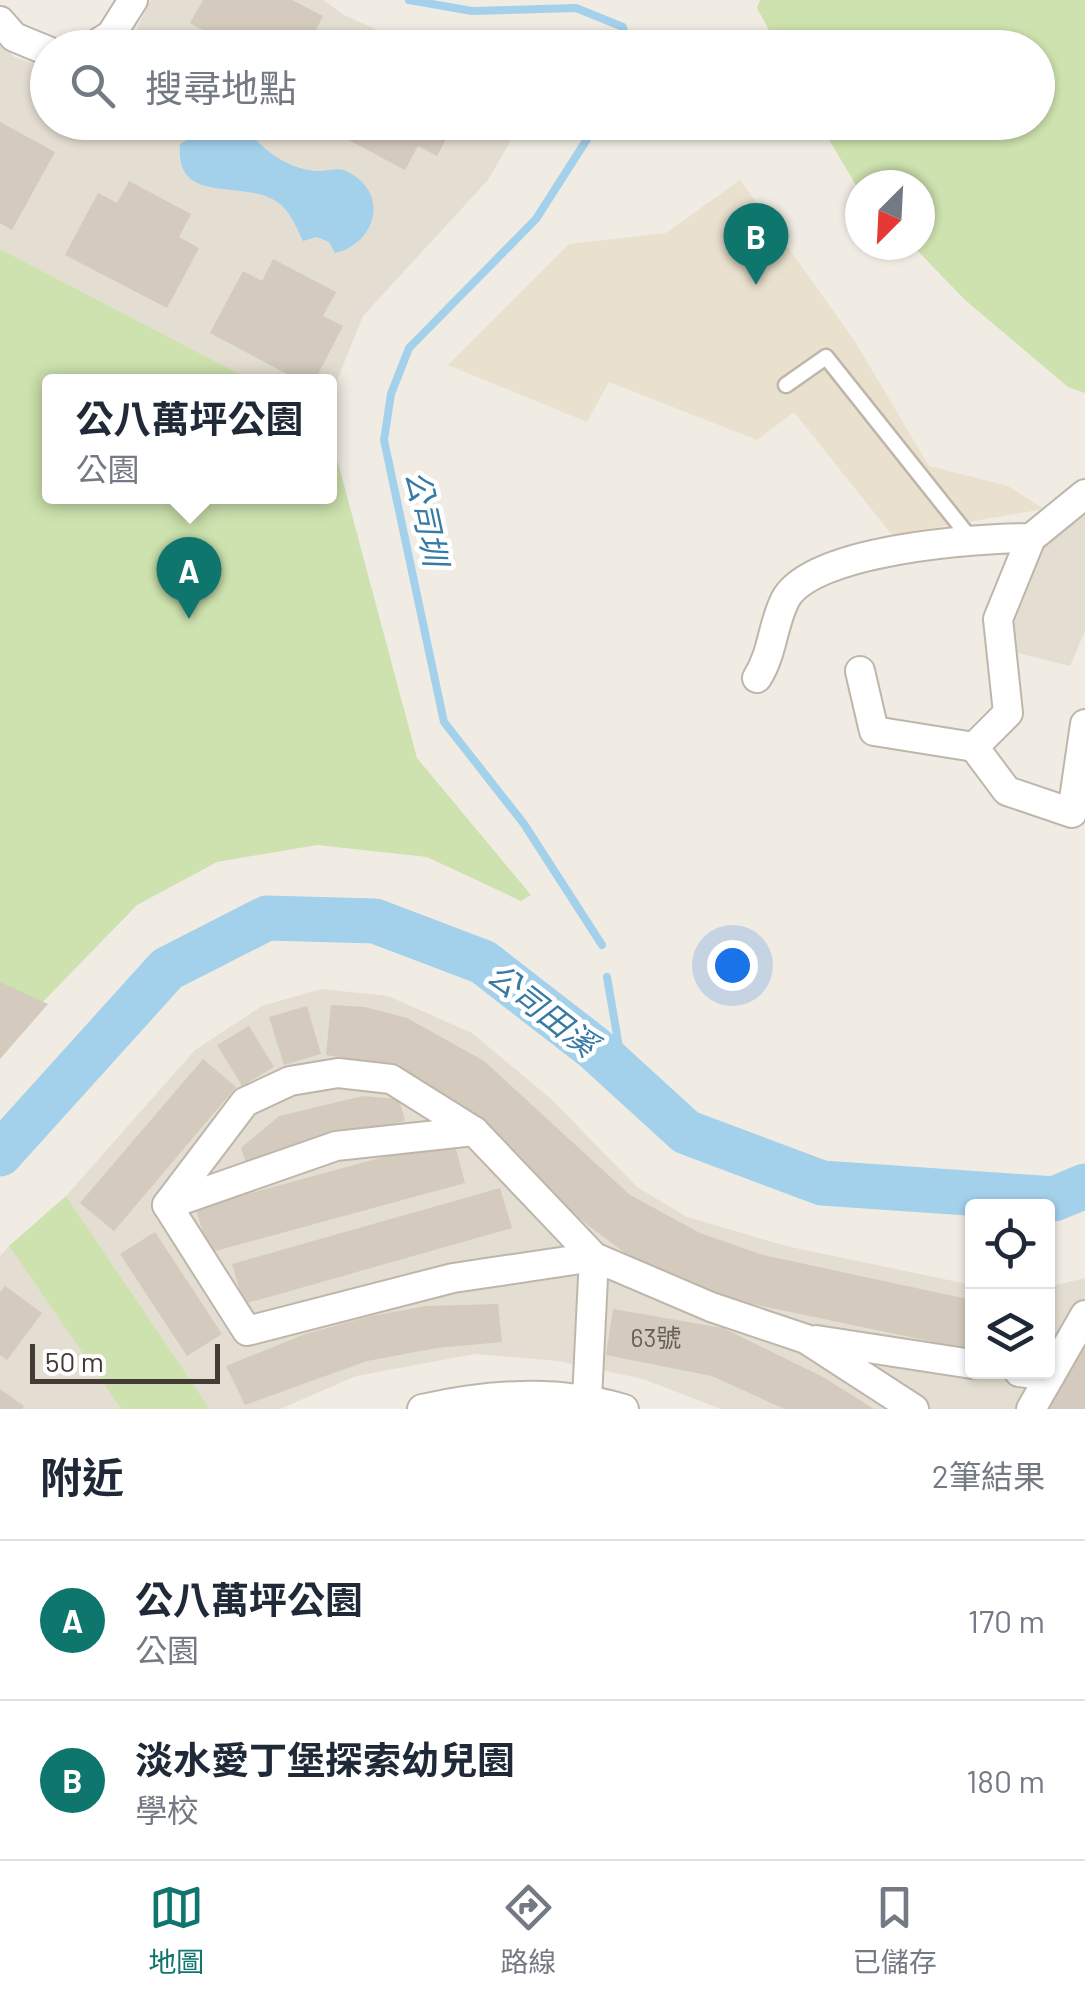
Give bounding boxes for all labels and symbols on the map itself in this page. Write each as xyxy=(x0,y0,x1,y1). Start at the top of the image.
north arrow xyxy=(845,170,935,260)
pin: B xyxy=(724,202,788,285)
water label: 公司圳 xyxy=(399,467,457,572)
pin: A xyxy=(156,536,222,619)
your location xyxy=(707,940,758,991)
water label: 公司田溪 xyxy=(481,954,609,1065)
house number: 63號 xyxy=(631,1322,681,1352)
scale bar xyxy=(30,1339,220,1384)

